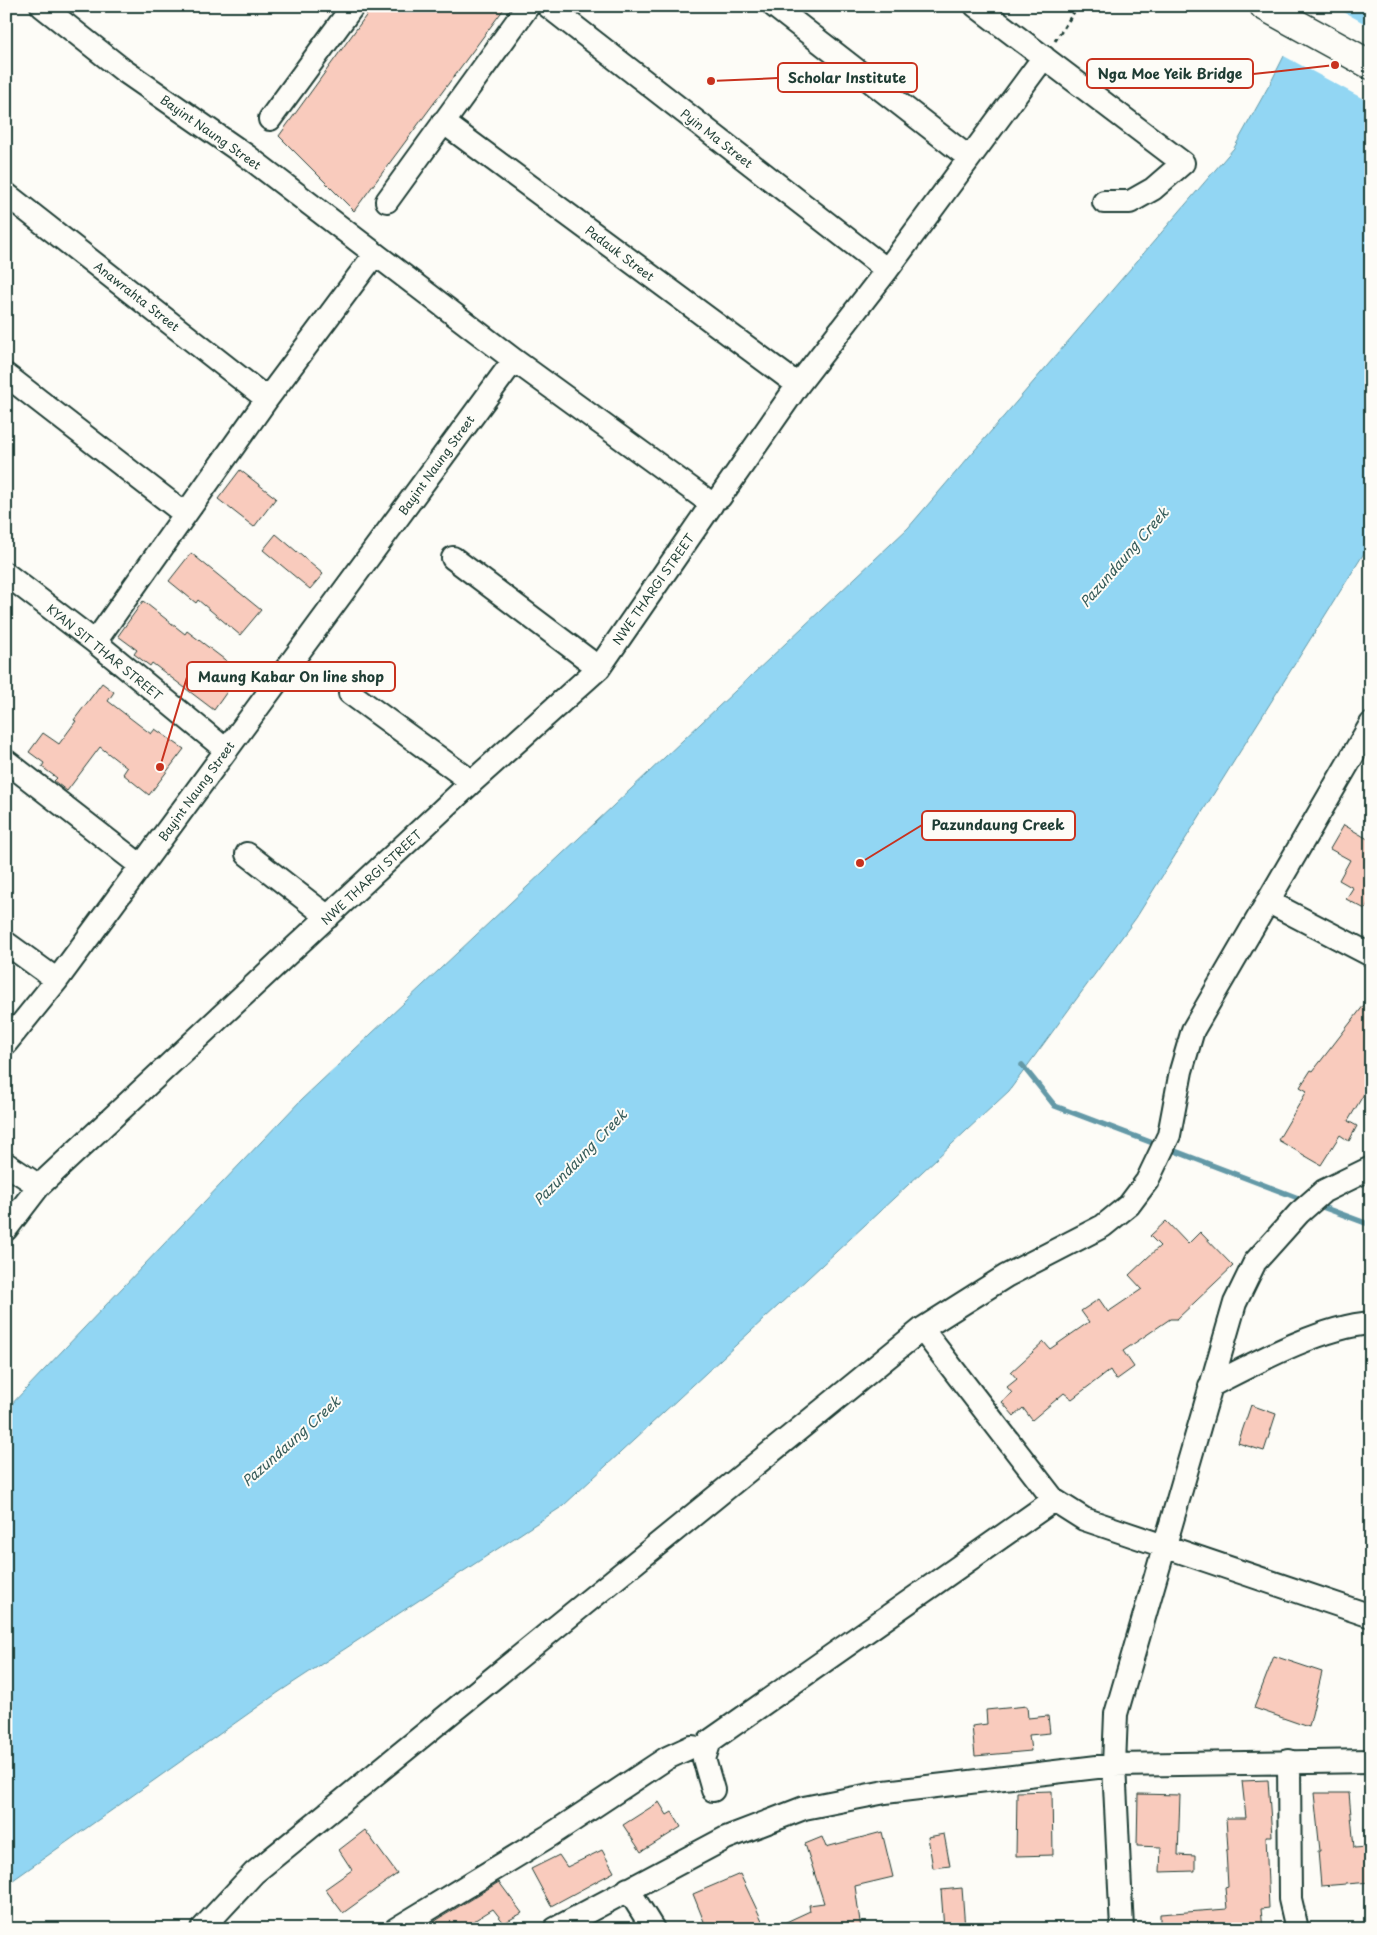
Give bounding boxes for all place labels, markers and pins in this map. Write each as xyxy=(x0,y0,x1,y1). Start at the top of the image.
callout: Nga Moe Yeik Bridge xyxy=(1087,59,1253,88)
callout: Scholar Institute xyxy=(778,63,917,92)
callout: Maung Kabar On line shop xyxy=(187,662,395,691)
callout: Pazundaung Creek xyxy=(922,811,1075,840)

